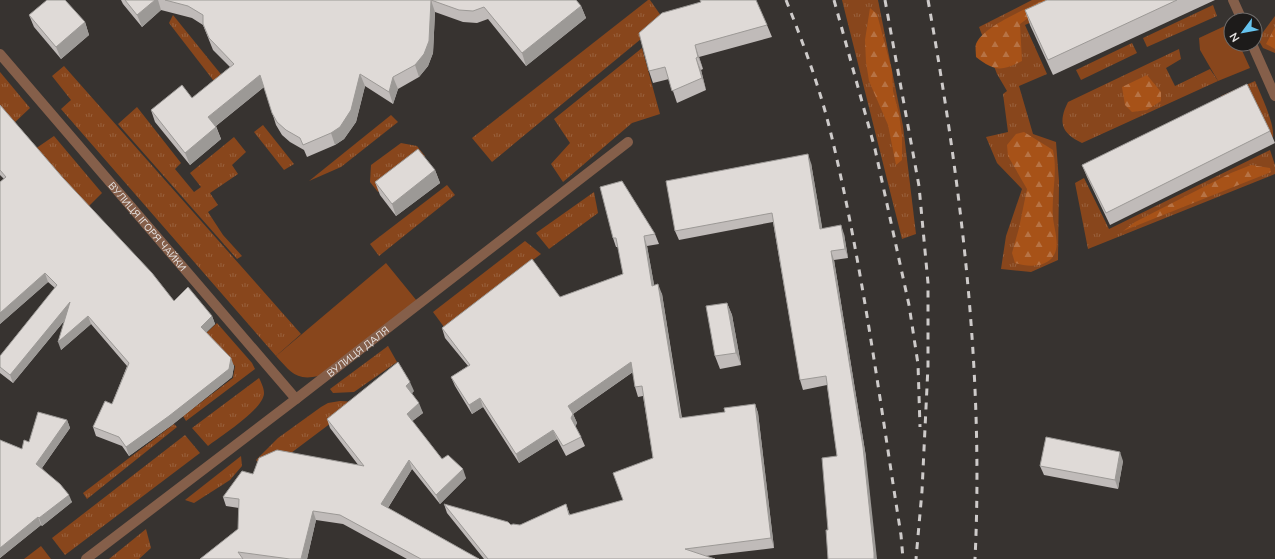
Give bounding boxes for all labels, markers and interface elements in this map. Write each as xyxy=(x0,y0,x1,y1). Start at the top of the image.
north arrow xyxy=(1223,12,1263,52)
text: N xyxy=(1226,30,1243,45)
street label: ВУЛИЦЯ ІГОРЯ ЧАЙКИ xyxy=(106,179,190,274)
street label: ВУЛИЦЯ ДАЛЯ xyxy=(324,323,392,380)

